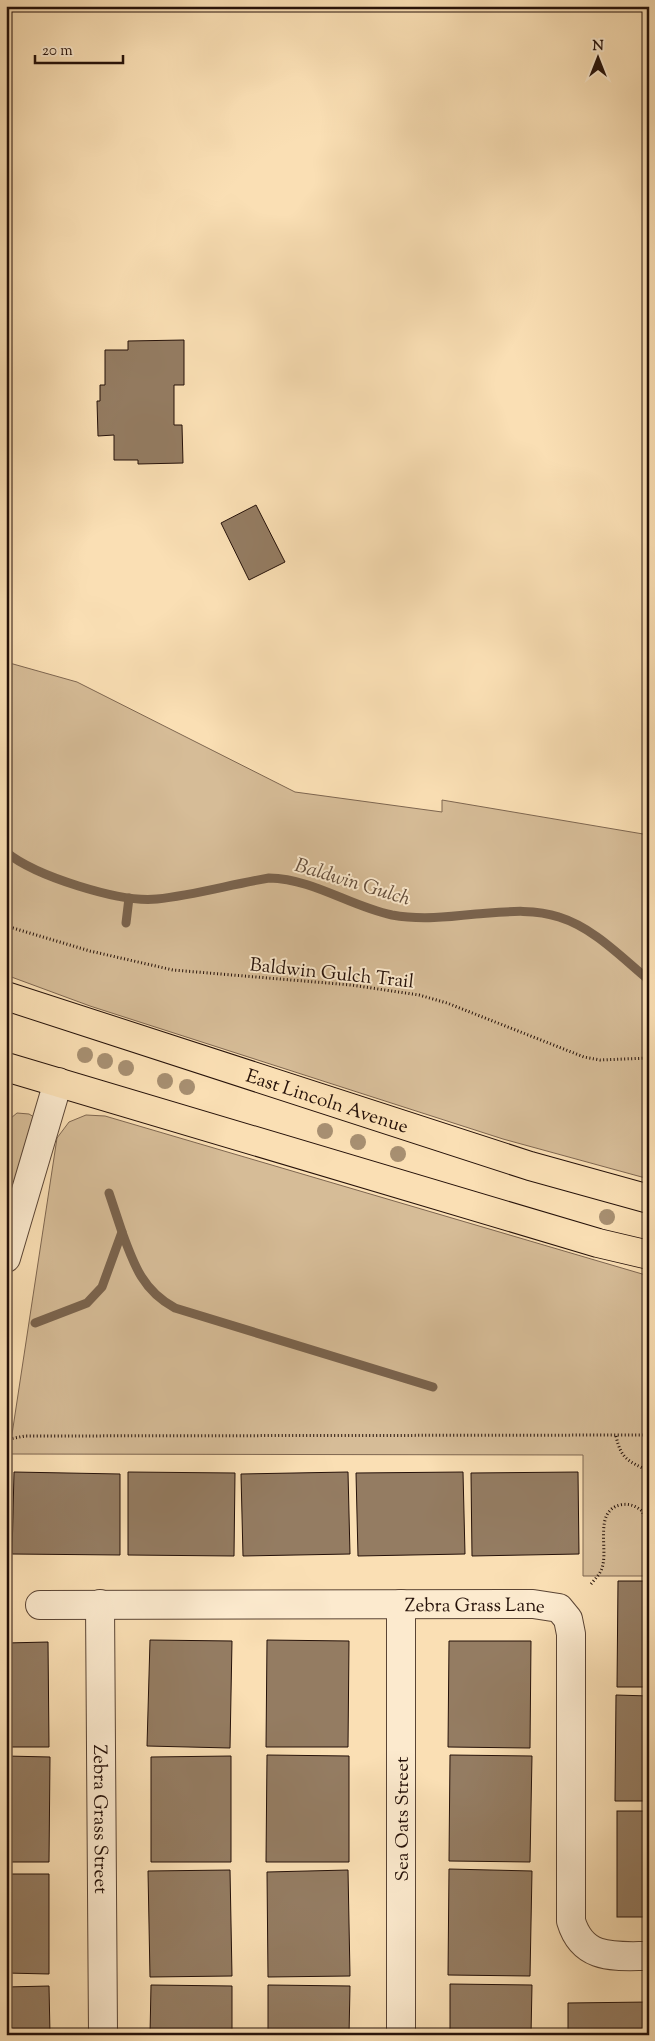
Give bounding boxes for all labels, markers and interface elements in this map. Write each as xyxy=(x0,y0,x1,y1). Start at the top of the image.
scale bar xyxy=(35,32,122,64)
north arrow xyxy=(572,32,622,82)
text: N xyxy=(592,37,604,57)
text: 20 m xyxy=(42,41,73,62)
water label: Baldwin Gulch xyxy=(291,852,414,915)
street label: Baldwin Gulch Trail xyxy=(248,952,415,997)
street label: East Lincoln Avenue xyxy=(242,1064,412,1142)
street label: Zebra Grass Lane xyxy=(405,1593,547,1622)
street label: Zebra Grass Street xyxy=(85,1744,113,1894)
street label: Sea Oats Street xyxy=(390,1756,417,1881)

